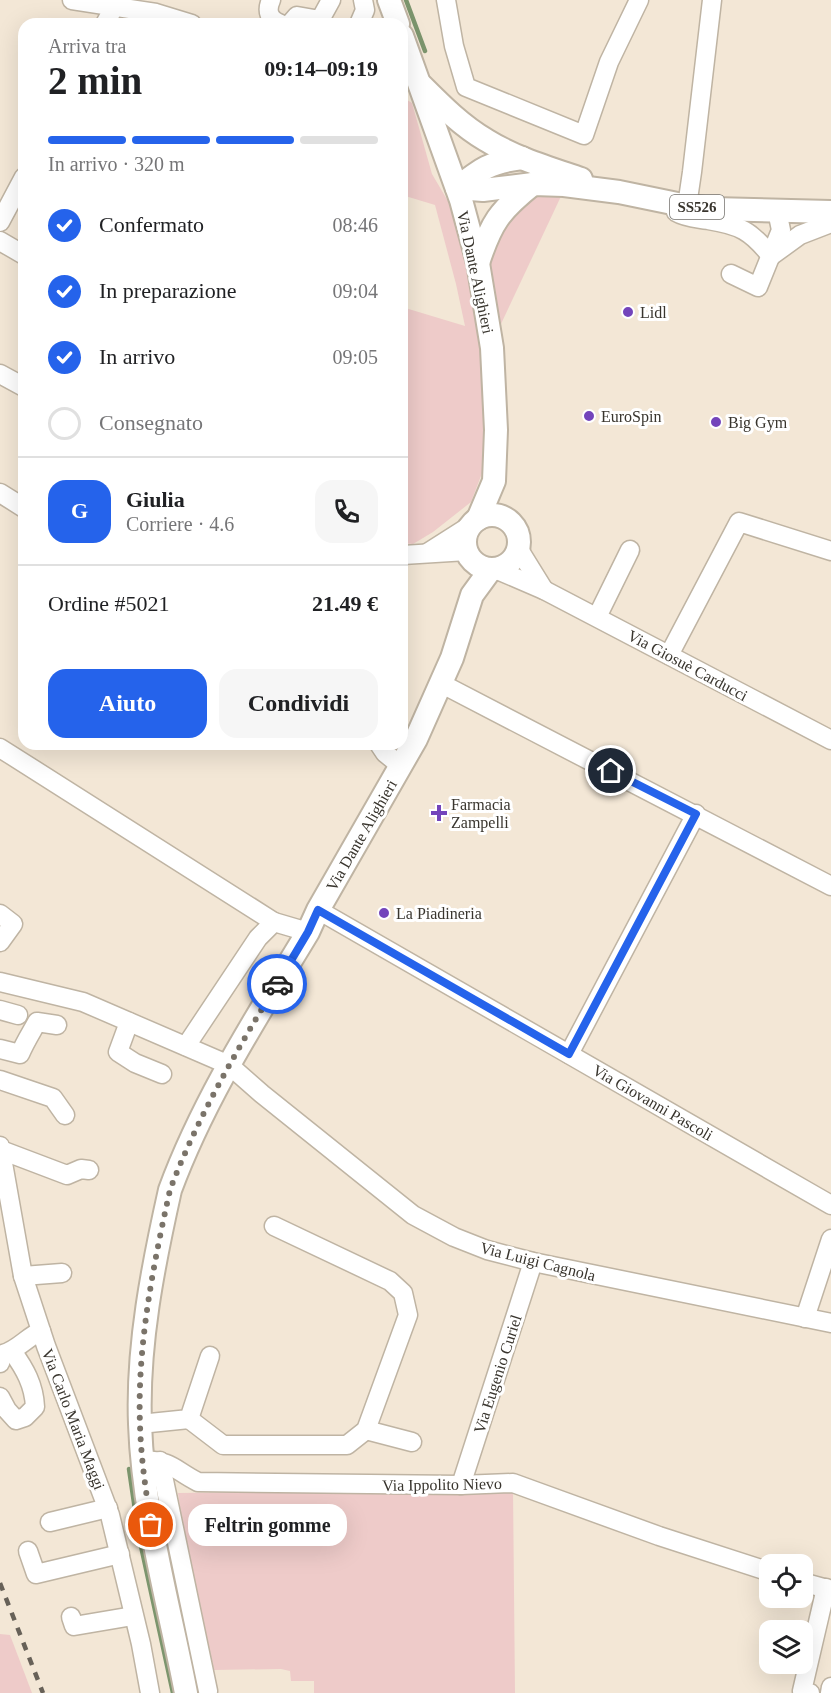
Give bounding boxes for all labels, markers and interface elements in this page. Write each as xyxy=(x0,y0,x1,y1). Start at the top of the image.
text: Arriva tra xyxy=(48,35,126,57)
text: 09:14–09:19 xyxy=(264,56,378,81)
text: 2 min xyxy=(48,59,142,102)
text: In arrivo · 320 m xyxy=(48,153,185,175)
road number: SS526 xyxy=(670,195,724,219)
icon: check xyxy=(48,209,81,242)
street label: Via Dante Alighieri xyxy=(453,209,497,336)
text: Confermato xyxy=(99,212,204,237)
text: 08:46 xyxy=(332,214,378,236)
icon: check xyxy=(48,275,81,308)
text: In preparazione xyxy=(99,278,236,303)
text: 09:04 xyxy=(332,280,378,302)
place label: Lidl xyxy=(640,304,667,321)
marker: Lidl xyxy=(621,305,635,319)
icon: check xyxy=(48,341,81,374)
text: In arrivo xyxy=(99,344,175,369)
text: 09:05 xyxy=(332,346,378,368)
place label: EuroSpin xyxy=(601,408,661,426)
marker: EuroSpin xyxy=(582,409,596,423)
text: Consegnato xyxy=(99,410,203,435)
place label: Big Gym xyxy=(728,414,788,432)
marker: Big Gym xyxy=(709,415,723,429)
button: phone xyxy=(315,480,378,543)
text: Giulia xyxy=(126,487,185,512)
text: G xyxy=(71,498,88,523)
text: Corriere · 4.6 xyxy=(126,513,234,535)
text: Ordine #5021 xyxy=(48,591,170,616)
text: 21.49 € xyxy=(312,591,378,616)
street label: Via Giosuè Carducci xyxy=(625,627,751,704)
button: Aiuto xyxy=(48,669,207,738)
button: Condividi xyxy=(219,669,378,738)
pin xyxy=(585,745,636,796)
icon: home xyxy=(594,754,627,787)
street label: Via Dante Alighieri xyxy=(323,776,401,894)
place label: Farmacia Zampelli xyxy=(451,796,511,832)
marker: Farmacia Zampelli xyxy=(432,806,446,820)
place label: La Piadineria xyxy=(396,905,482,922)
marker: La Piadineria xyxy=(377,906,391,920)
courier xyxy=(247,954,307,1014)
icon: car xyxy=(261,968,294,1001)
street label: Via Giovanni Pascoli xyxy=(590,1061,716,1144)
street label: Via Luigi Cagnola xyxy=(478,1239,597,1285)
street label: Via Eugenio Curiel xyxy=(470,1312,526,1436)
street label: Via Carlo Maria Maggi xyxy=(38,1346,108,1493)
street label: Via Ippolito Nievo xyxy=(382,1475,502,1495)
pin xyxy=(125,1499,176,1550)
callout: Feltrin gomme xyxy=(187,1504,346,1546)
icon: bag xyxy=(134,1508,167,1541)
text: Feltrin gomme xyxy=(204,1514,331,1536)
map controls xyxy=(759,1554,813,1674)
button: locate xyxy=(759,1554,813,1608)
button: layers xyxy=(759,1620,813,1674)

